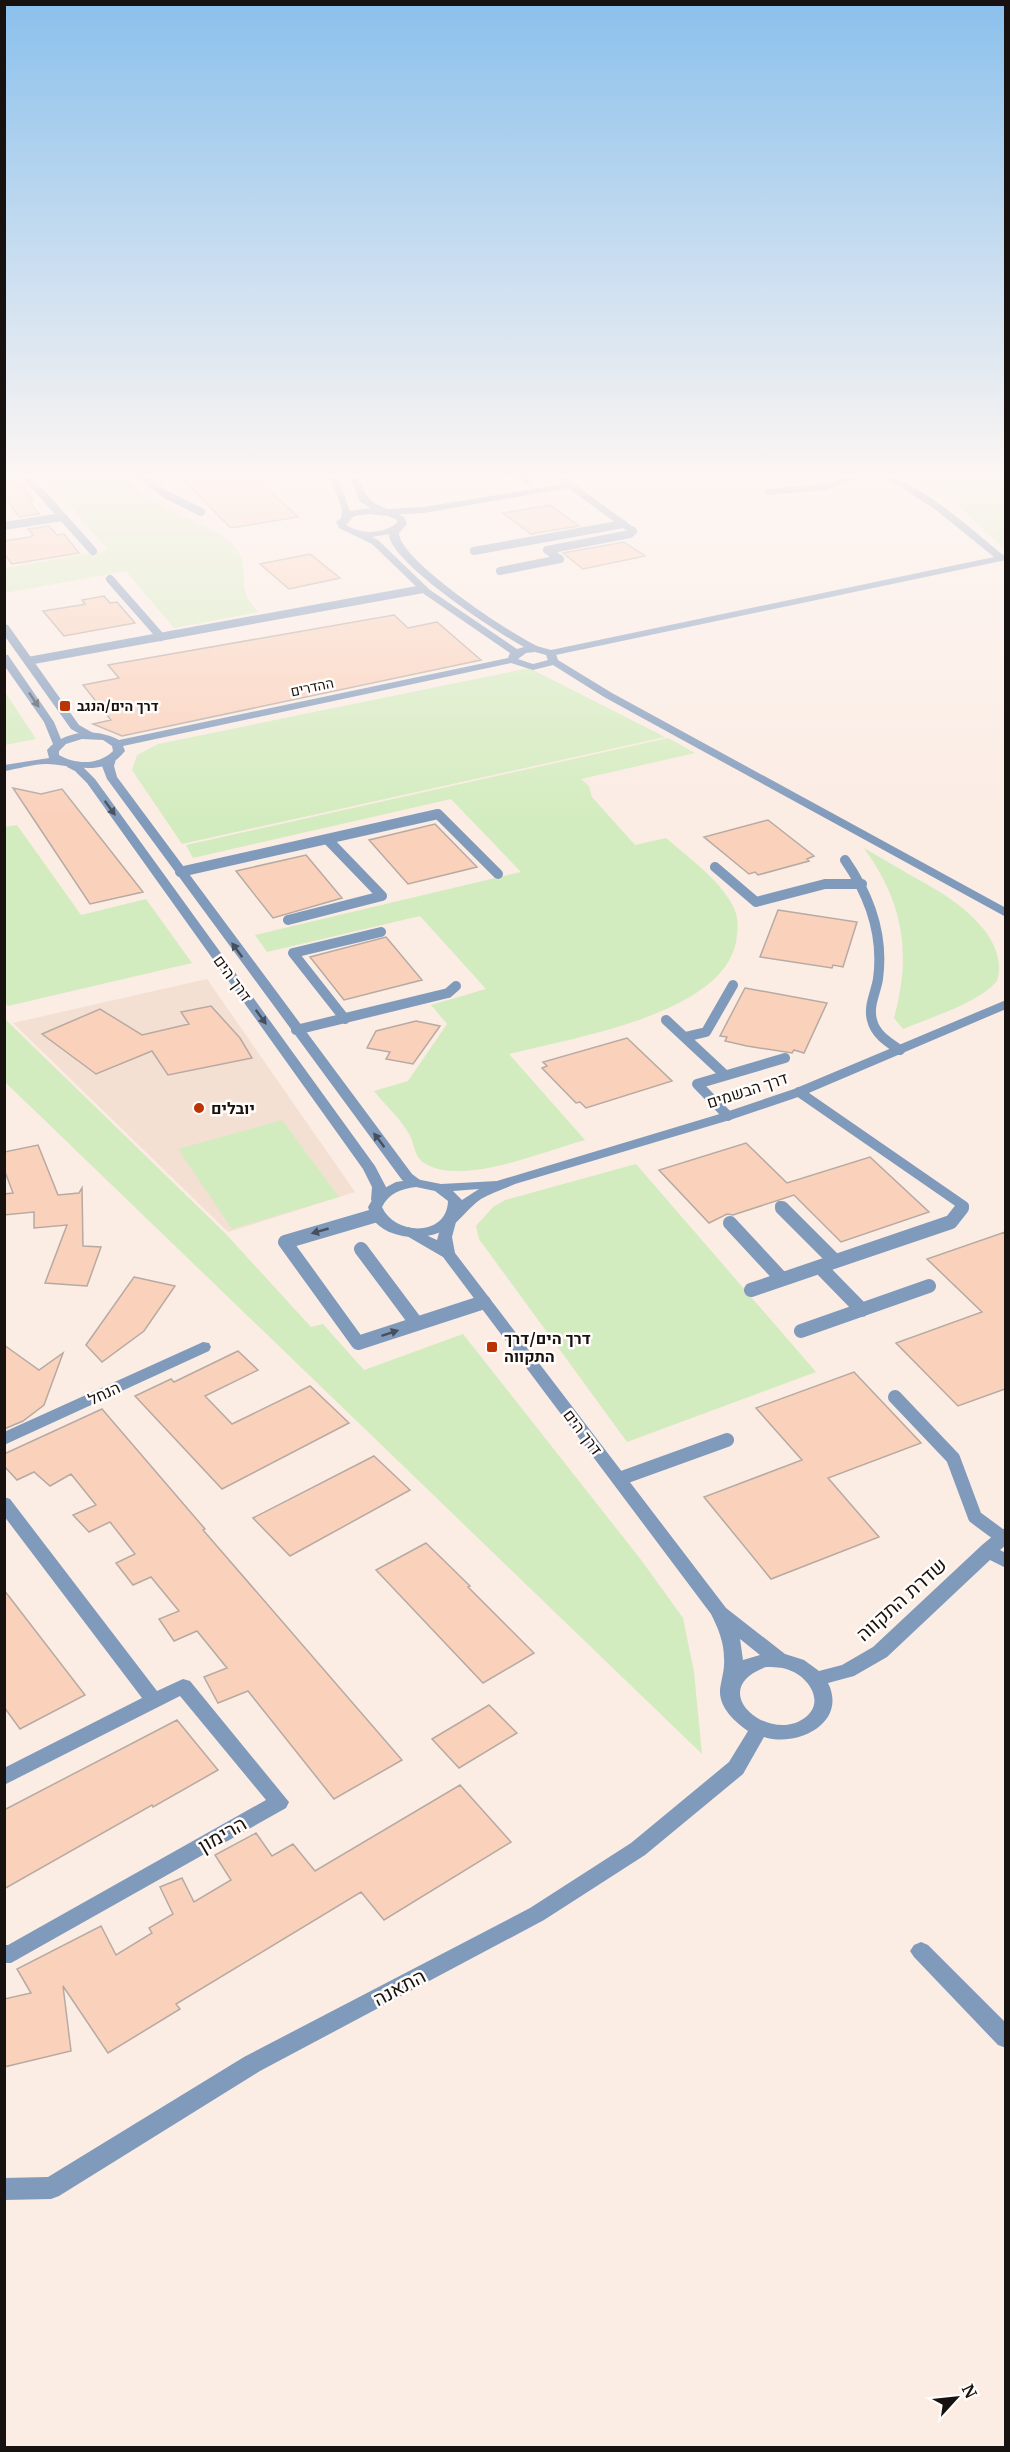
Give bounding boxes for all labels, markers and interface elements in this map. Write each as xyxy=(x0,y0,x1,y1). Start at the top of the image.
street label: ההדרים xyxy=(289,674,335,700)
one-way arrow xyxy=(28,691,39,708)
place label: דרך הים/הנגב xyxy=(77,697,159,715)
marker: דרך הים/הנגב xyxy=(58,699,72,713)
one-way arrow xyxy=(104,799,116,815)
one-way arrow xyxy=(231,942,243,958)
street label: דרך הים xyxy=(210,951,256,1005)
one-way arrow xyxy=(255,1008,267,1024)
street label: דרך הבשמים xyxy=(704,1068,790,1112)
place label: יובלים xyxy=(211,1098,255,1118)
marker: יובלים xyxy=(192,1101,206,1115)
one-way arrow xyxy=(373,1132,385,1148)
one-way arrow xyxy=(311,1227,329,1236)
one-way arrow xyxy=(381,1328,399,1337)
place label: דרך הים/דרך התקווה xyxy=(504,1328,591,1366)
marker: דרך הים/דרך התקווה xyxy=(485,1340,499,1354)
street label: הנחל xyxy=(85,1377,123,1409)
street label: דרך הים xyxy=(559,1405,607,1459)
street label: שדרת התקווה xyxy=(850,1552,952,1646)
street label: הרימון xyxy=(193,1810,251,1858)
street label: התאנה xyxy=(368,1963,430,2011)
north arrow xyxy=(926,2368,986,2428)
text: N xyxy=(958,2381,981,2402)

